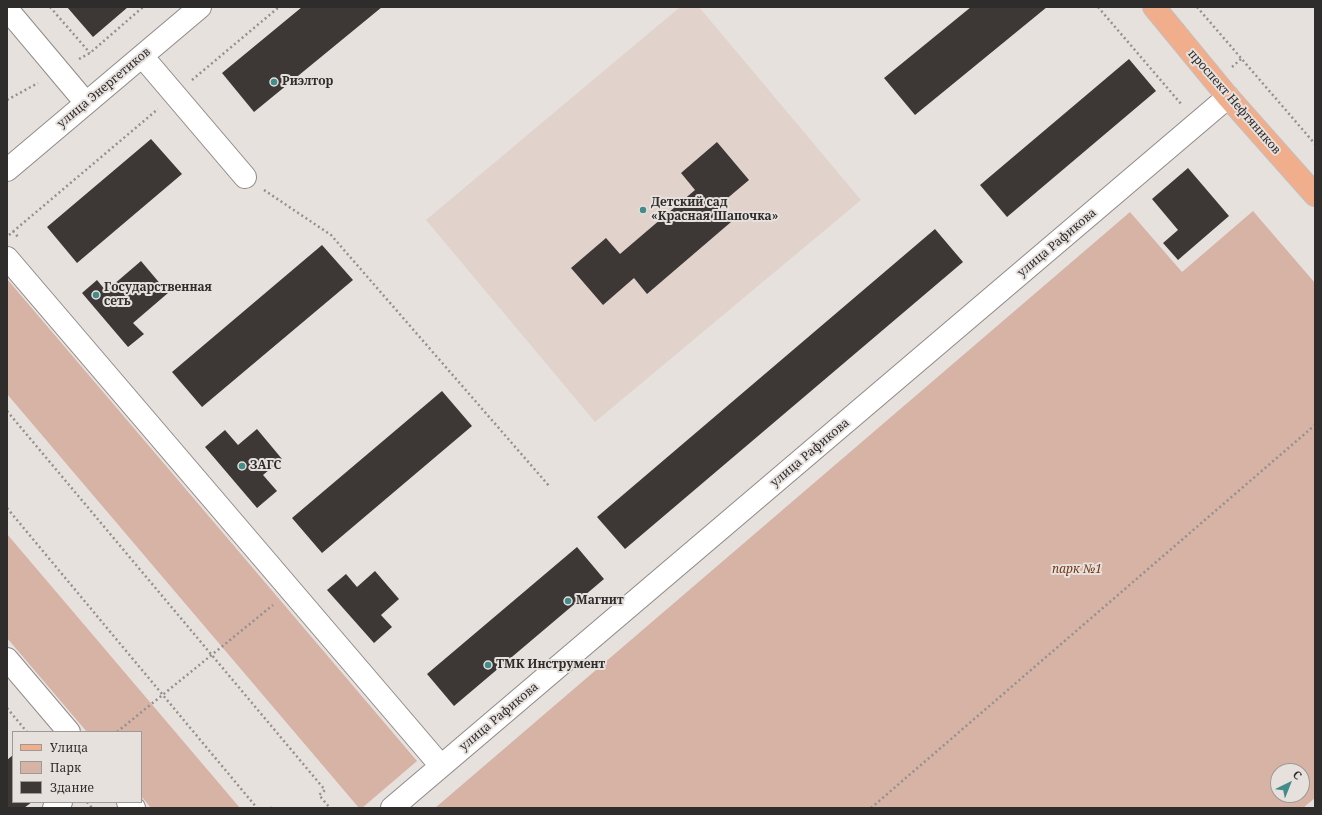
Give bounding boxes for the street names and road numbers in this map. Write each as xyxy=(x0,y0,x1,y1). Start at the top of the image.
street label: улица Энергетиков xyxy=(55,45,153,131)
street label: проспект Нефтяников xyxy=(1185,47,1283,157)
street label: улица Рафикова xyxy=(1015,206,1099,280)
street label: улица Рафикова xyxy=(768,416,852,490)
street label: улица Рафикова xyxy=(457,680,541,754)

